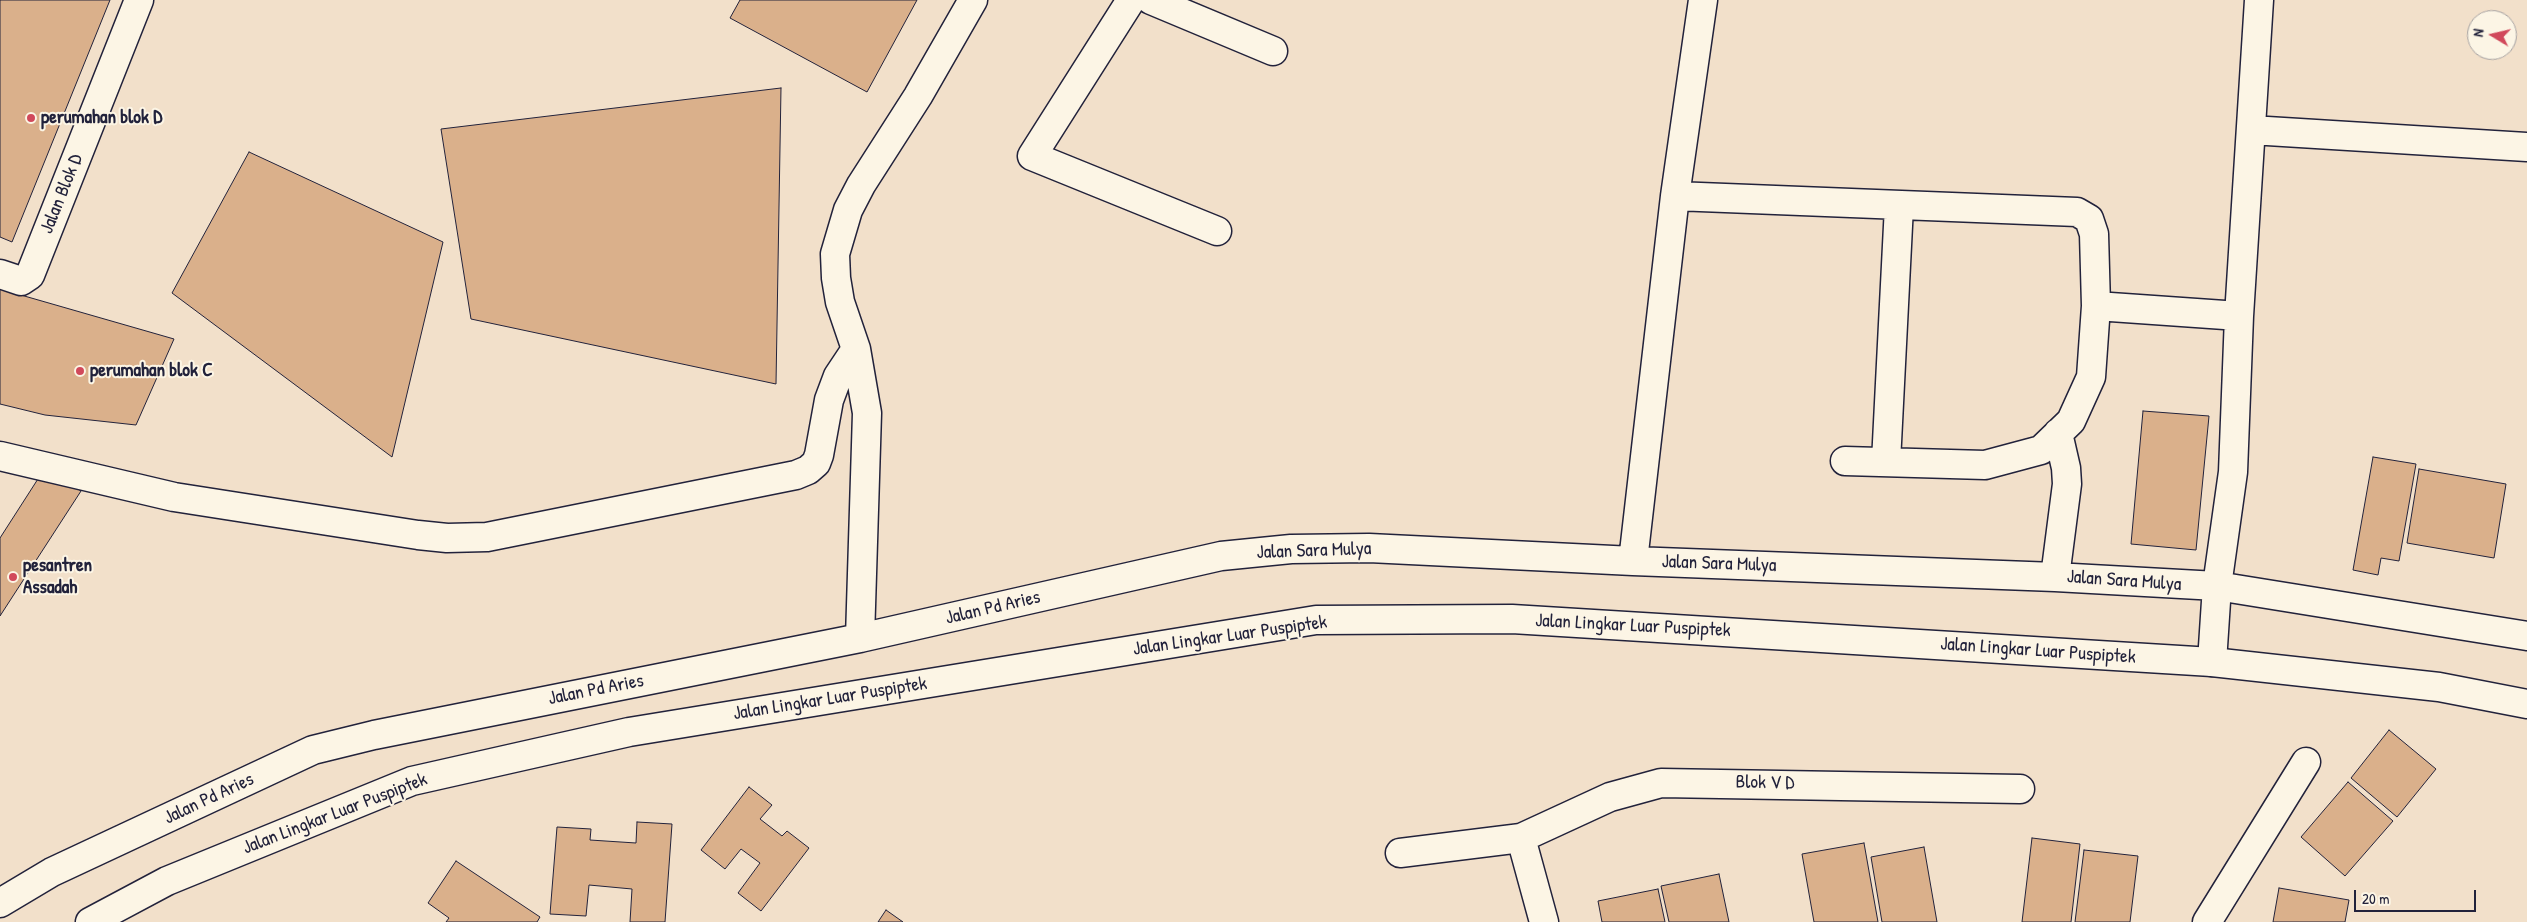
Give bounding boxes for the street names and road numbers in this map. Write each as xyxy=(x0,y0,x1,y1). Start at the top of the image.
street label: Jalan Blok D xyxy=(36,151,88,237)
street label: Jalan Sara Mulya xyxy=(1256,538,1372,564)
street label: Jalan Sara Mulya xyxy=(1661,551,1777,577)
street label: Jalan Sara Mulya xyxy=(2066,566,2182,596)
street label: Jalan Pd Aries xyxy=(943,586,1043,630)
street label: Jalan Lingkar Luar Puspiptek xyxy=(1535,609,1731,643)
street label: Jalan Lingkar Luar Puspiptek xyxy=(1132,611,1328,661)
street label: Jalan Lingkar Luar Puspiptek xyxy=(1940,633,2136,669)
street label: Jalan Pd Aries xyxy=(546,670,646,710)
street label: Jalan Lingkar Luar Puspiptek xyxy=(732,672,928,726)
street label: Jalan Pd Aries xyxy=(160,768,258,830)
street label: Jalan Lingkar Luar Puspiptek xyxy=(240,768,430,860)
street label: Blok V D xyxy=(1735,771,1795,795)

